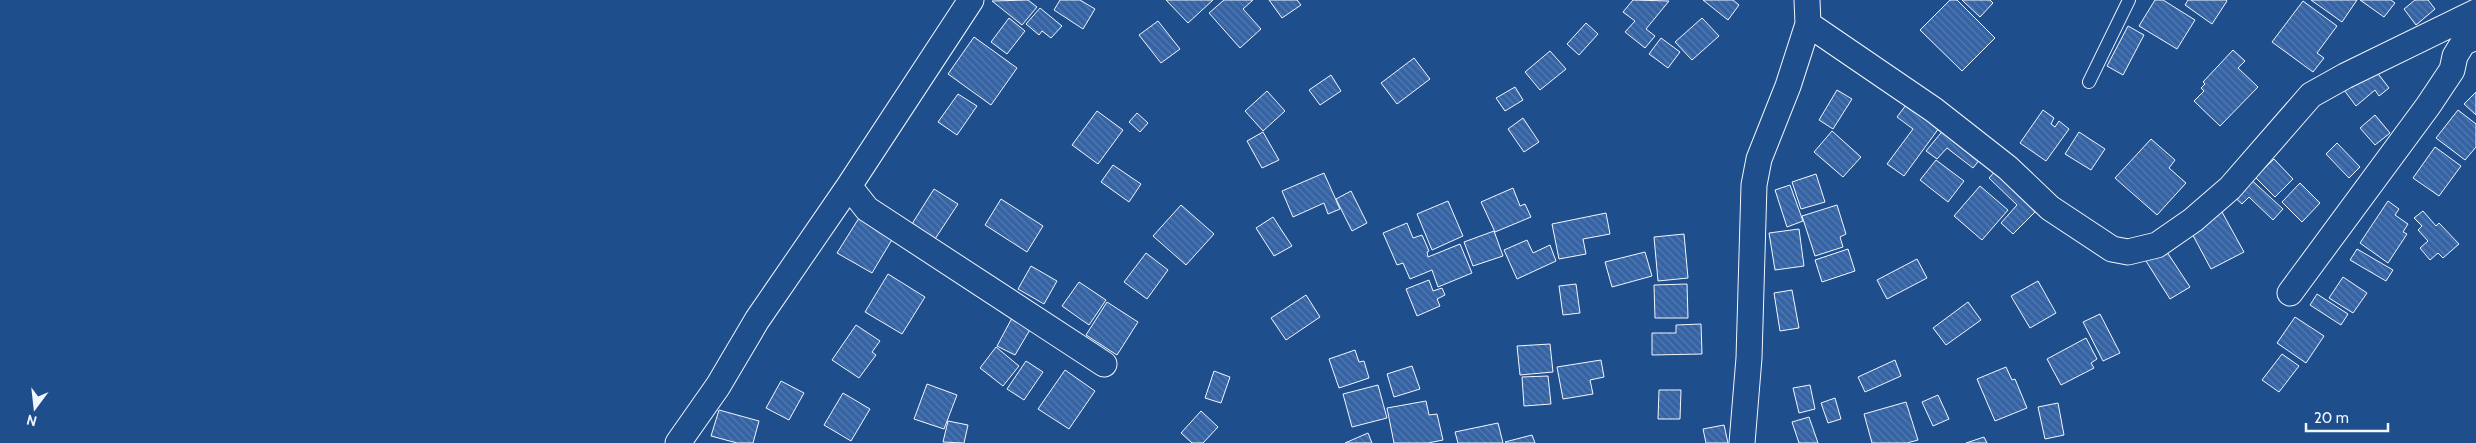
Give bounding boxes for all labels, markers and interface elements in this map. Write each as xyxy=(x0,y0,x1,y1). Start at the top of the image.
north arrow xyxy=(10,383,60,433)
scale bar xyxy=(2306,400,2388,432)
text: 20 m xyxy=(2314,409,2349,427)
text: N xyxy=(25,411,39,431)

